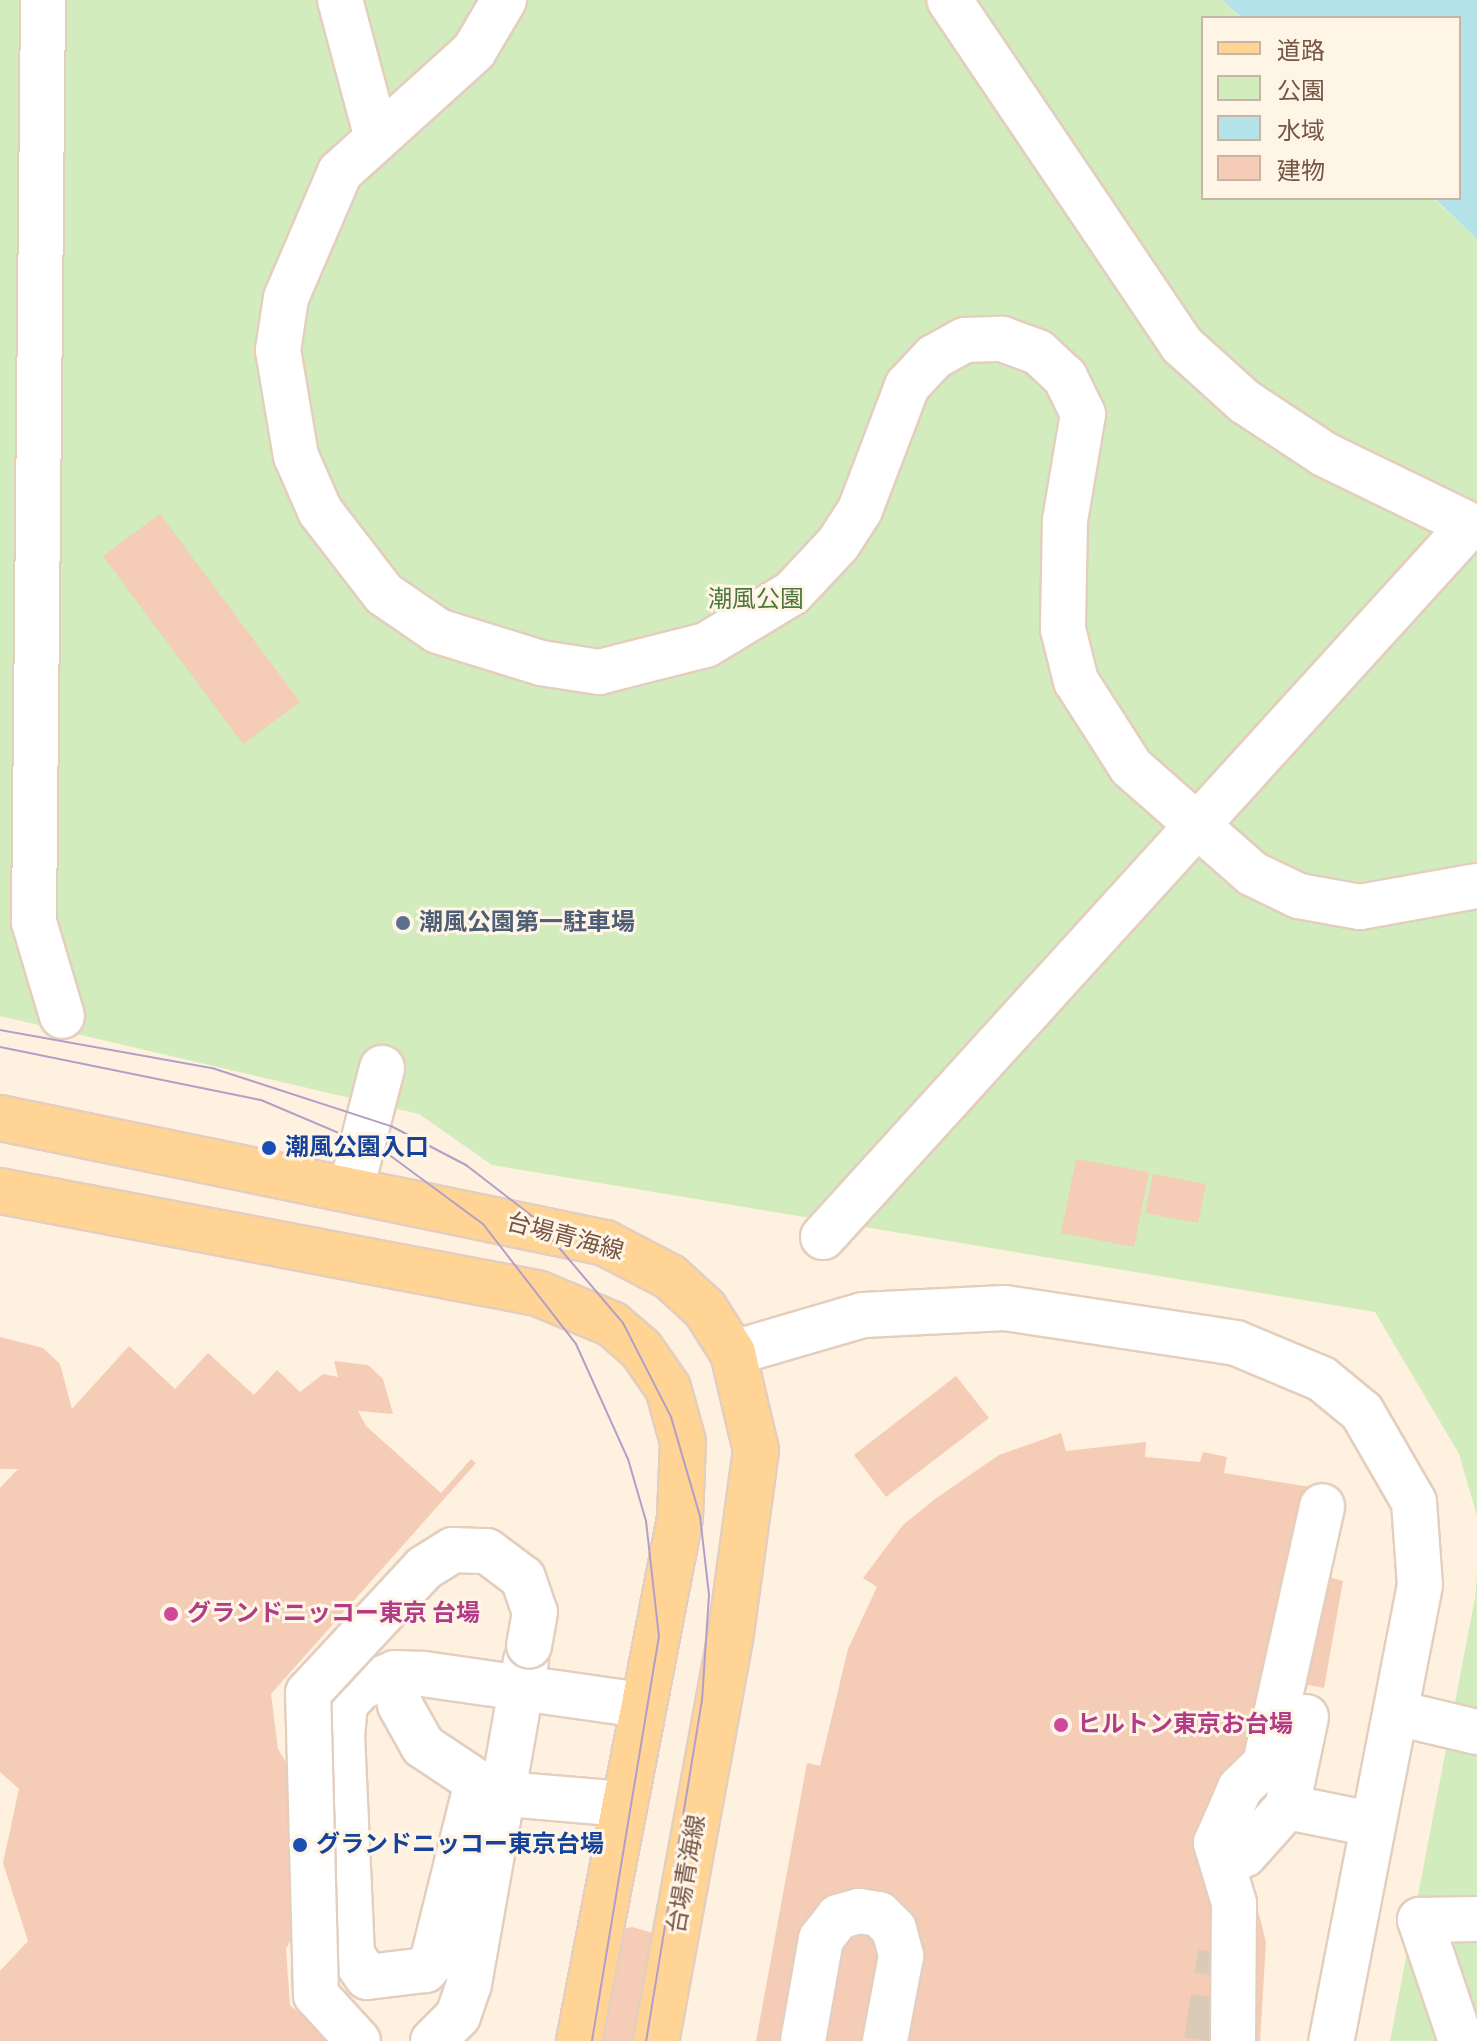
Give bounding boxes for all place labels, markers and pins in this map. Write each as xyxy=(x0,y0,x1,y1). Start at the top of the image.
place label: 潮風公園第一駐車場 xyxy=(419,909,635,937)
marker: 潮風公園第一駐車場 xyxy=(394,914,412,932)
place label: 潮風公園入口 xyxy=(285,1134,429,1162)
marker: 潮風公園入口 xyxy=(260,1139,278,1157)
place label: グランドニッコー東京 台場 xyxy=(187,1600,480,1628)
marker: グランドニッコー東京 台場 xyxy=(162,1605,180,1623)
place label: ヒルトン東京お台場 xyxy=(1077,1711,1293,1739)
marker: ヒルトン東京お台場 xyxy=(1052,1716,1070,1734)
place label: グランドニッコー東京台場 xyxy=(316,1831,604,1859)
marker: グランドニッコー東京台場 xyxy=(291,1836,309,1854)

